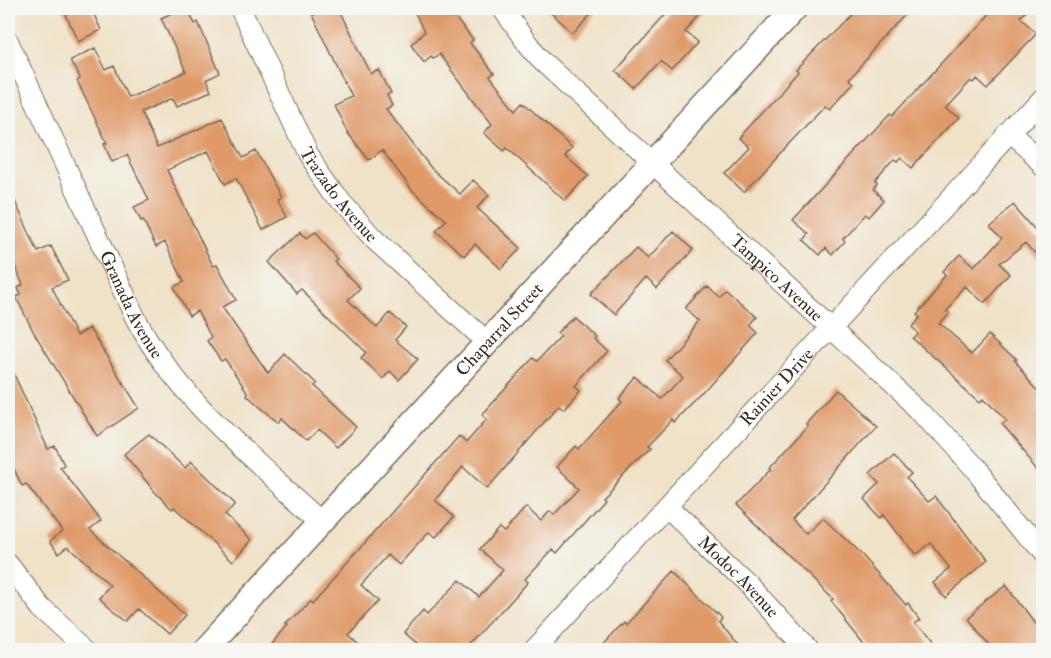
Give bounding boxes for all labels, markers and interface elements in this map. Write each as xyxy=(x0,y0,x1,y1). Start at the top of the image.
street label: Trazado Avenue xyxy=(294,144,383,248)
street label: Tampico Avenue xyxy=(725,230,828,327)
street label: Granada Avenue xyxy=(94,247,168,364)
street label: Chaparral Street xyxy=(451,278,549,381)
street label: Rainier Drive xyxy=(735,343,819,431)
street label: Modoc Avenue xyxy=(693,531,784,623)

